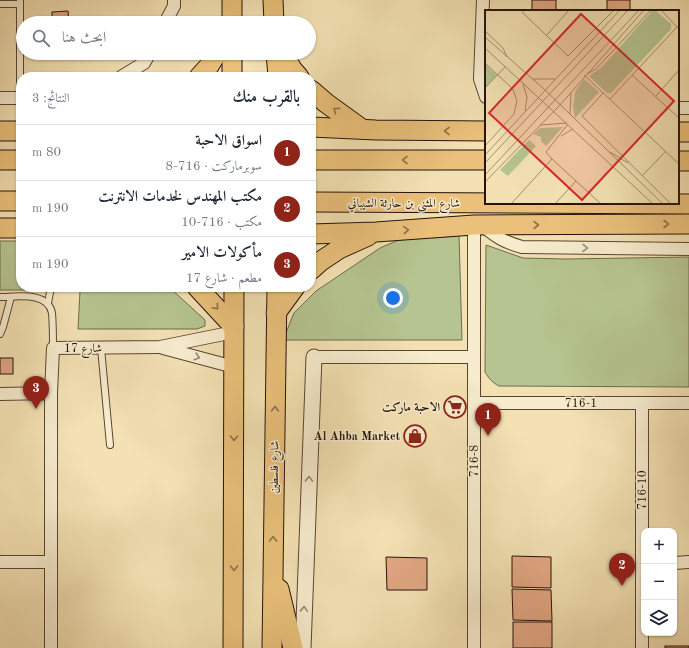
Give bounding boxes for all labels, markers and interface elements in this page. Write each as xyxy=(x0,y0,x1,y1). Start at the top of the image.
inset map xyxy=(485,10,679,204)
search box xyxy=(16,16,316,60)
icon: search xyxy=(30,27,52,49)
text: ابحث هنا xyxy=(62,31,106,46)
text: بالقرب منك xyxy=(232,89,300,106)
text: النتائج: 3 xyxy=(32,92,70,105)
one-way arrow xyxy=(333,108,340,115)
one-way arrow xyxy=(444,127,450,135)
text: اسواق الاحبة xyxy=(195,134,262,149)
text: 80 m xyxy=(32,146,61,159)
text: 1 xyxy=(283,146,291,159)
one-way arrow xyxy=(402,156,408,164)
text: سوبرماركت · 716-8 xyxy=(166,160,262,173)
text: مكتب المهندس لخدمات الانترنت xyxy=(98,190,262,205)
street label: شارع المثنى بن حارثة الشيباني xyxy=(348,198,460,214)
text: 190 m xyxy=(32,202,69,215)
text: 2 xyxy=(283,202,291,215)
text: مكتب · 716-10 xyxy=(181,216,262,229)
one-way arrow xyxy=(663,220,669,228)
one-way arrow xyxy=(533,221,539,229)
one-way arrow xyxy=(403,226,409,235)
one-way arrow xyxy=(582,244,588,252)
text: مأكولات الامير xyxy=(182,246,262,261)
text: 190 m xyxy=(32,258,69,271)
text: 3 xyxy=(283,258,291,271)
text: مطعم · شارع 17 xyxy=(186,272,262,285)
your location xyxy=(383,288,403,308)
one-way arrow xyxy=(211,302,218,310)
street label: شارع 17 xyxy=(64,343,102,359)
one-way arrow xyxy=(193,352,200,361)
pin: 3 xyxy=(23,376,49,409)
supermarket icon: الاحبة ماركت xyxy=(442,394,468,420)
street label: 716-1 xyxy=(565,398,597,410)
place label: الاحبة ماركت xyxy=(382,401,440,414)
pin: 1 xyxy=(475,403,501,436)
one-way arrow xyxy=(271,406,279,412)
shop icon: Al Ahba Market xyxy=(402,423,428,449)
place label: Al Ahba Market xyxy=(314,431,401,443)
one-way arrow xyxy=(230,435,238,441)
street label: شارع فلسطين xyxy=(269,440,285,494)
street label: 716-8 xyxy=(469,445,481,477)
street label: 716-10 xyxy=(637,470,649,510)
one-way arrow xyxy=(305,476,314,482)
map controls xyxy=(641,528,677,636)
button: + xyxy=(641,528,677,564)
one-way arrow xyxy=(269,536,277,542)
pin: 2 xyxy=(609,553,635,586)
button: − xyxy=(641,564,677,600)
one-way arrow xyxy=(230,565,238,571)
button: layers xyxy=(641,600,677,636)
one-way arrow xyxy=(300,606,309,612)

